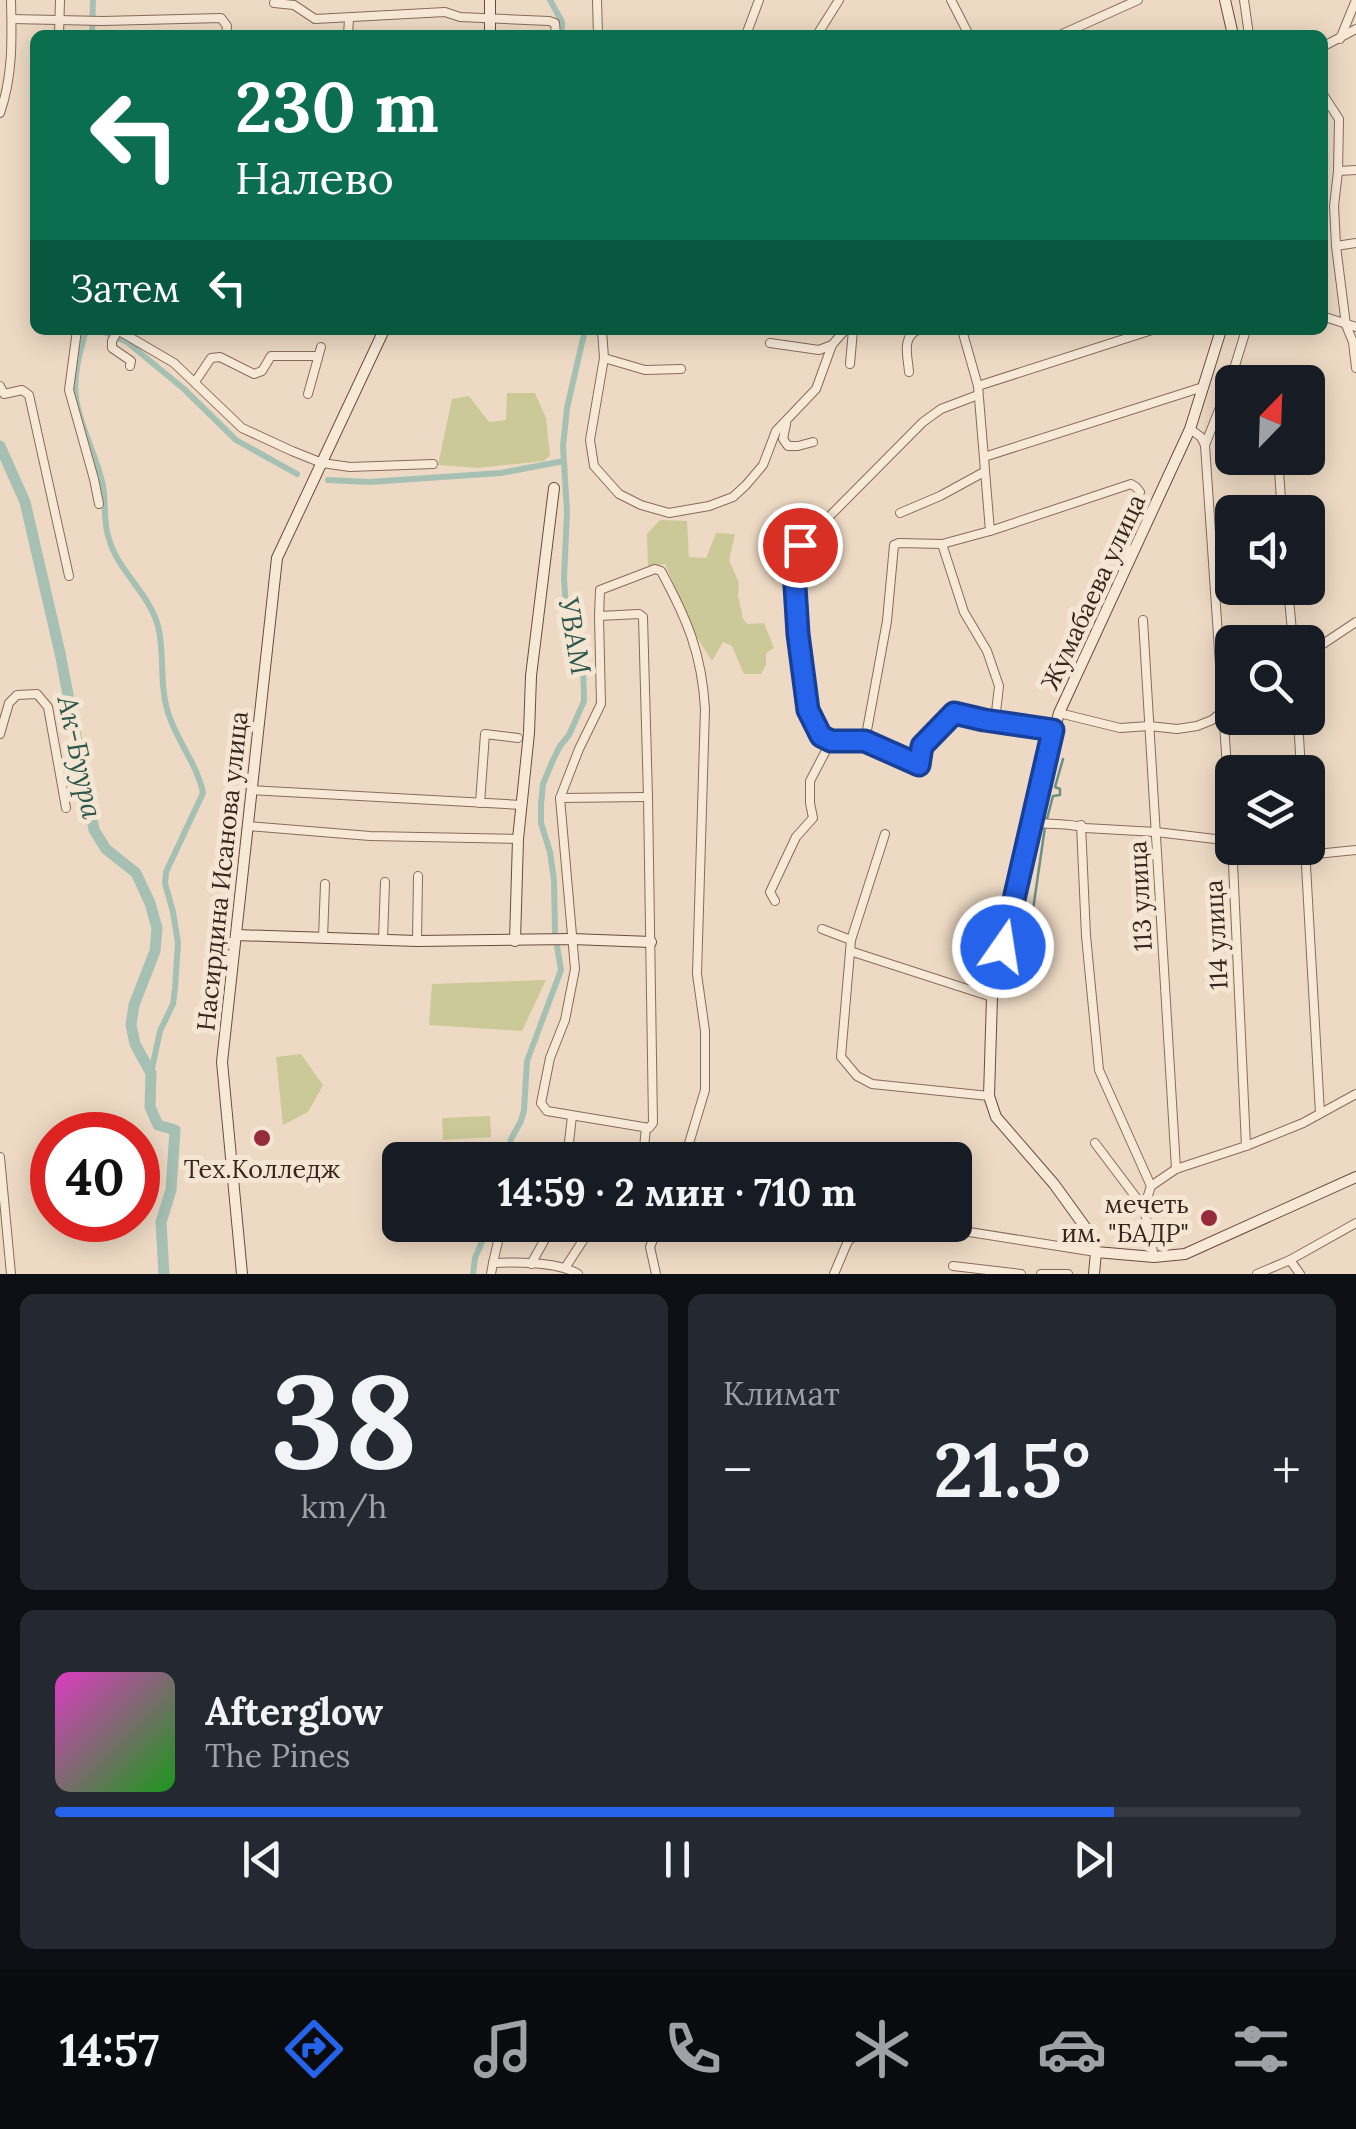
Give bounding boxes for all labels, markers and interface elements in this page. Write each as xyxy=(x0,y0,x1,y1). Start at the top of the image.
text: 230 m xyxy=(235,62,439,151)
icon: left xyxy=(70,70,200,200)
text: Налево xyxy=(235,149,394,206)
icon: left xyxy=(200,260,255,315)
text: Затем xyxy=(70,264,180,312)
north arrow xyxy=(1215,365,1325,475)
map controls xyxy=(1215,365,1325,865)
street label: Жумабаева улица xyxy=(1034,489,1152,695)
button: sound xyxy=(1215,495,1325,605)
pin xyxy=(758,503,843,588)
icon: arrive xyxy=(773,518,828,573)
water label: УВАМ xyxy=(551,595,599,677)
button: search xyxy=(1215,625,1325,735)
water label: Ак-Буура xyxy=(49,691,111,822)
street label: Насирдина Исанова улица xyxy=(189,709,255,1033)
button: layers xyxy=(1215,755,1325,865)
street label: 113 улица xyxy=(1121,840,1159,952)
street label: 114 улица xyxy=(1197,879,1235,991)
position arrow xyxy=(951,895,1055,999)
speed limit sign: 40 xyxy=(30,1112,160,1242)
marker: Тех.Колледж xyxy=(251,1127,273,1149)
place label: Тех.Колледж xyxy=(184,1153,341,1185)
text: 14:59 · 2 мин · 710 m xyxy=(498,1168,856,1216)
place label: мечеть им. "БАДР" xyxy=(1061,1188,1189,1249)
marker: мечеть им. "БАДР" xyxy=(1198,1207,1220,1229)
text: 38 xyxy=(270,1337,418,1504)
text: Климат xyxy=(723,1373,840,1414)
text: 21.5° xyxy=(933,1422,1091,1518)
text: − xyxy=(723,1435,752,1505)
text: + xyxy=(1272,1435,1301,1505)
text: km/h xyxy=(301,1486,387,1527)
text: Afterglow xyxy=(205,1687,383,1735)
text: The Pines xyxy=(205,1735,350,1776)
icon: previous xyxy=(235,1832,290,1887)
icon: pause xyxy=(650,1832,705,1887)
icon: next xyxy=(1066,1832,1121,1887)
icon: directions xyxy=(279,2014,349,2084)
icon: music xyxy=(468,2014,538,2084)
icon: phone xyxy=(658,2014,728,2084)
icon: climate xyxy=(847,2014,917,2084)
icon: car xyxy=(1037,2014,1107,2084)
icon: filters xyxy=(1226,2014,1296,2084)
text: 14:57 xyxy=(60,2021,159,2078)

